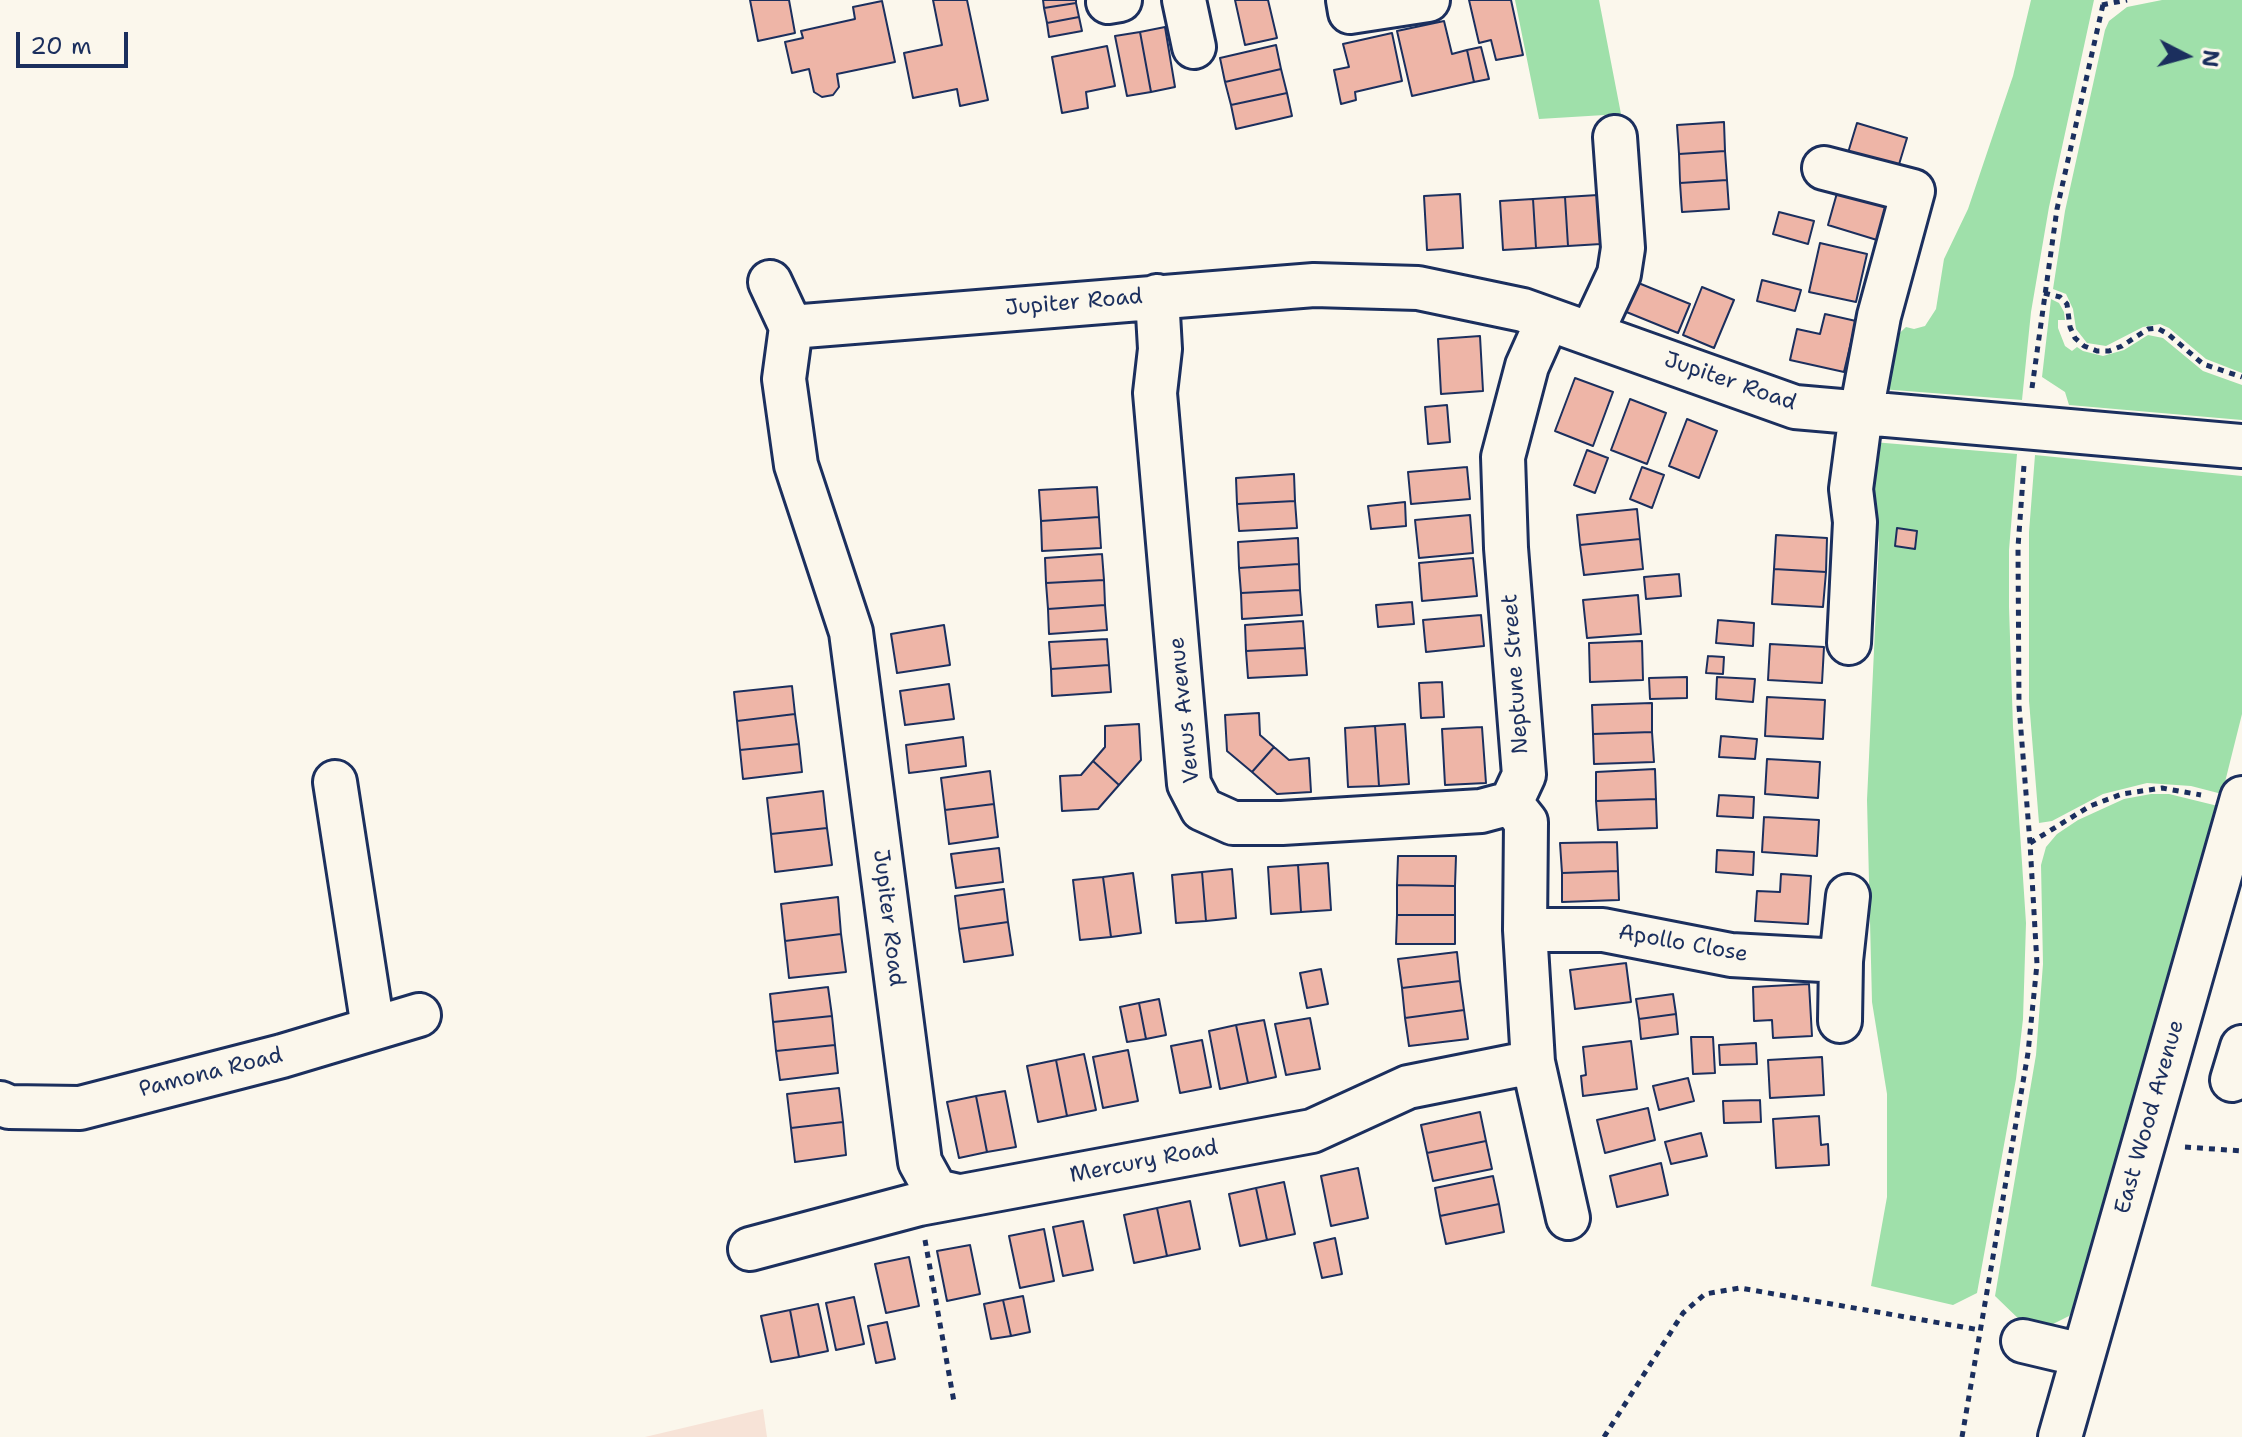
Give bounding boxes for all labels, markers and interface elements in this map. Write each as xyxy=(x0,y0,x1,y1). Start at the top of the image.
scale bar xyxy=(20,16,132,66)
north arrow xyxy=(2146,16,2226,96)
text: 20 m xyxy=(30,30,92,62)
text: N xyxy=(2195,48,2226,69)
street label: Jupiter Road xyxy=(1004,284,1144,322)
street label: Jupiter Road xyxy=(1660,347,1800,417)
street label: Neptune Street xyxy=(1497,593,1535,755)
street label: Venus Avenue xyxy=(1164,635,1206,785)
street label: Jupiter Road xyxy=(866,848,910,988)
street label: Apollo Close xyxy=(1616,920,1750,968)
street label: East Wood Avenue xyxy=(2110,1017,2190,1217)
street label: Pamona Road xyxy=(136,1042,286,1104)
street label: Mercury Road xyxy=(1068,1135,1220,1189)

